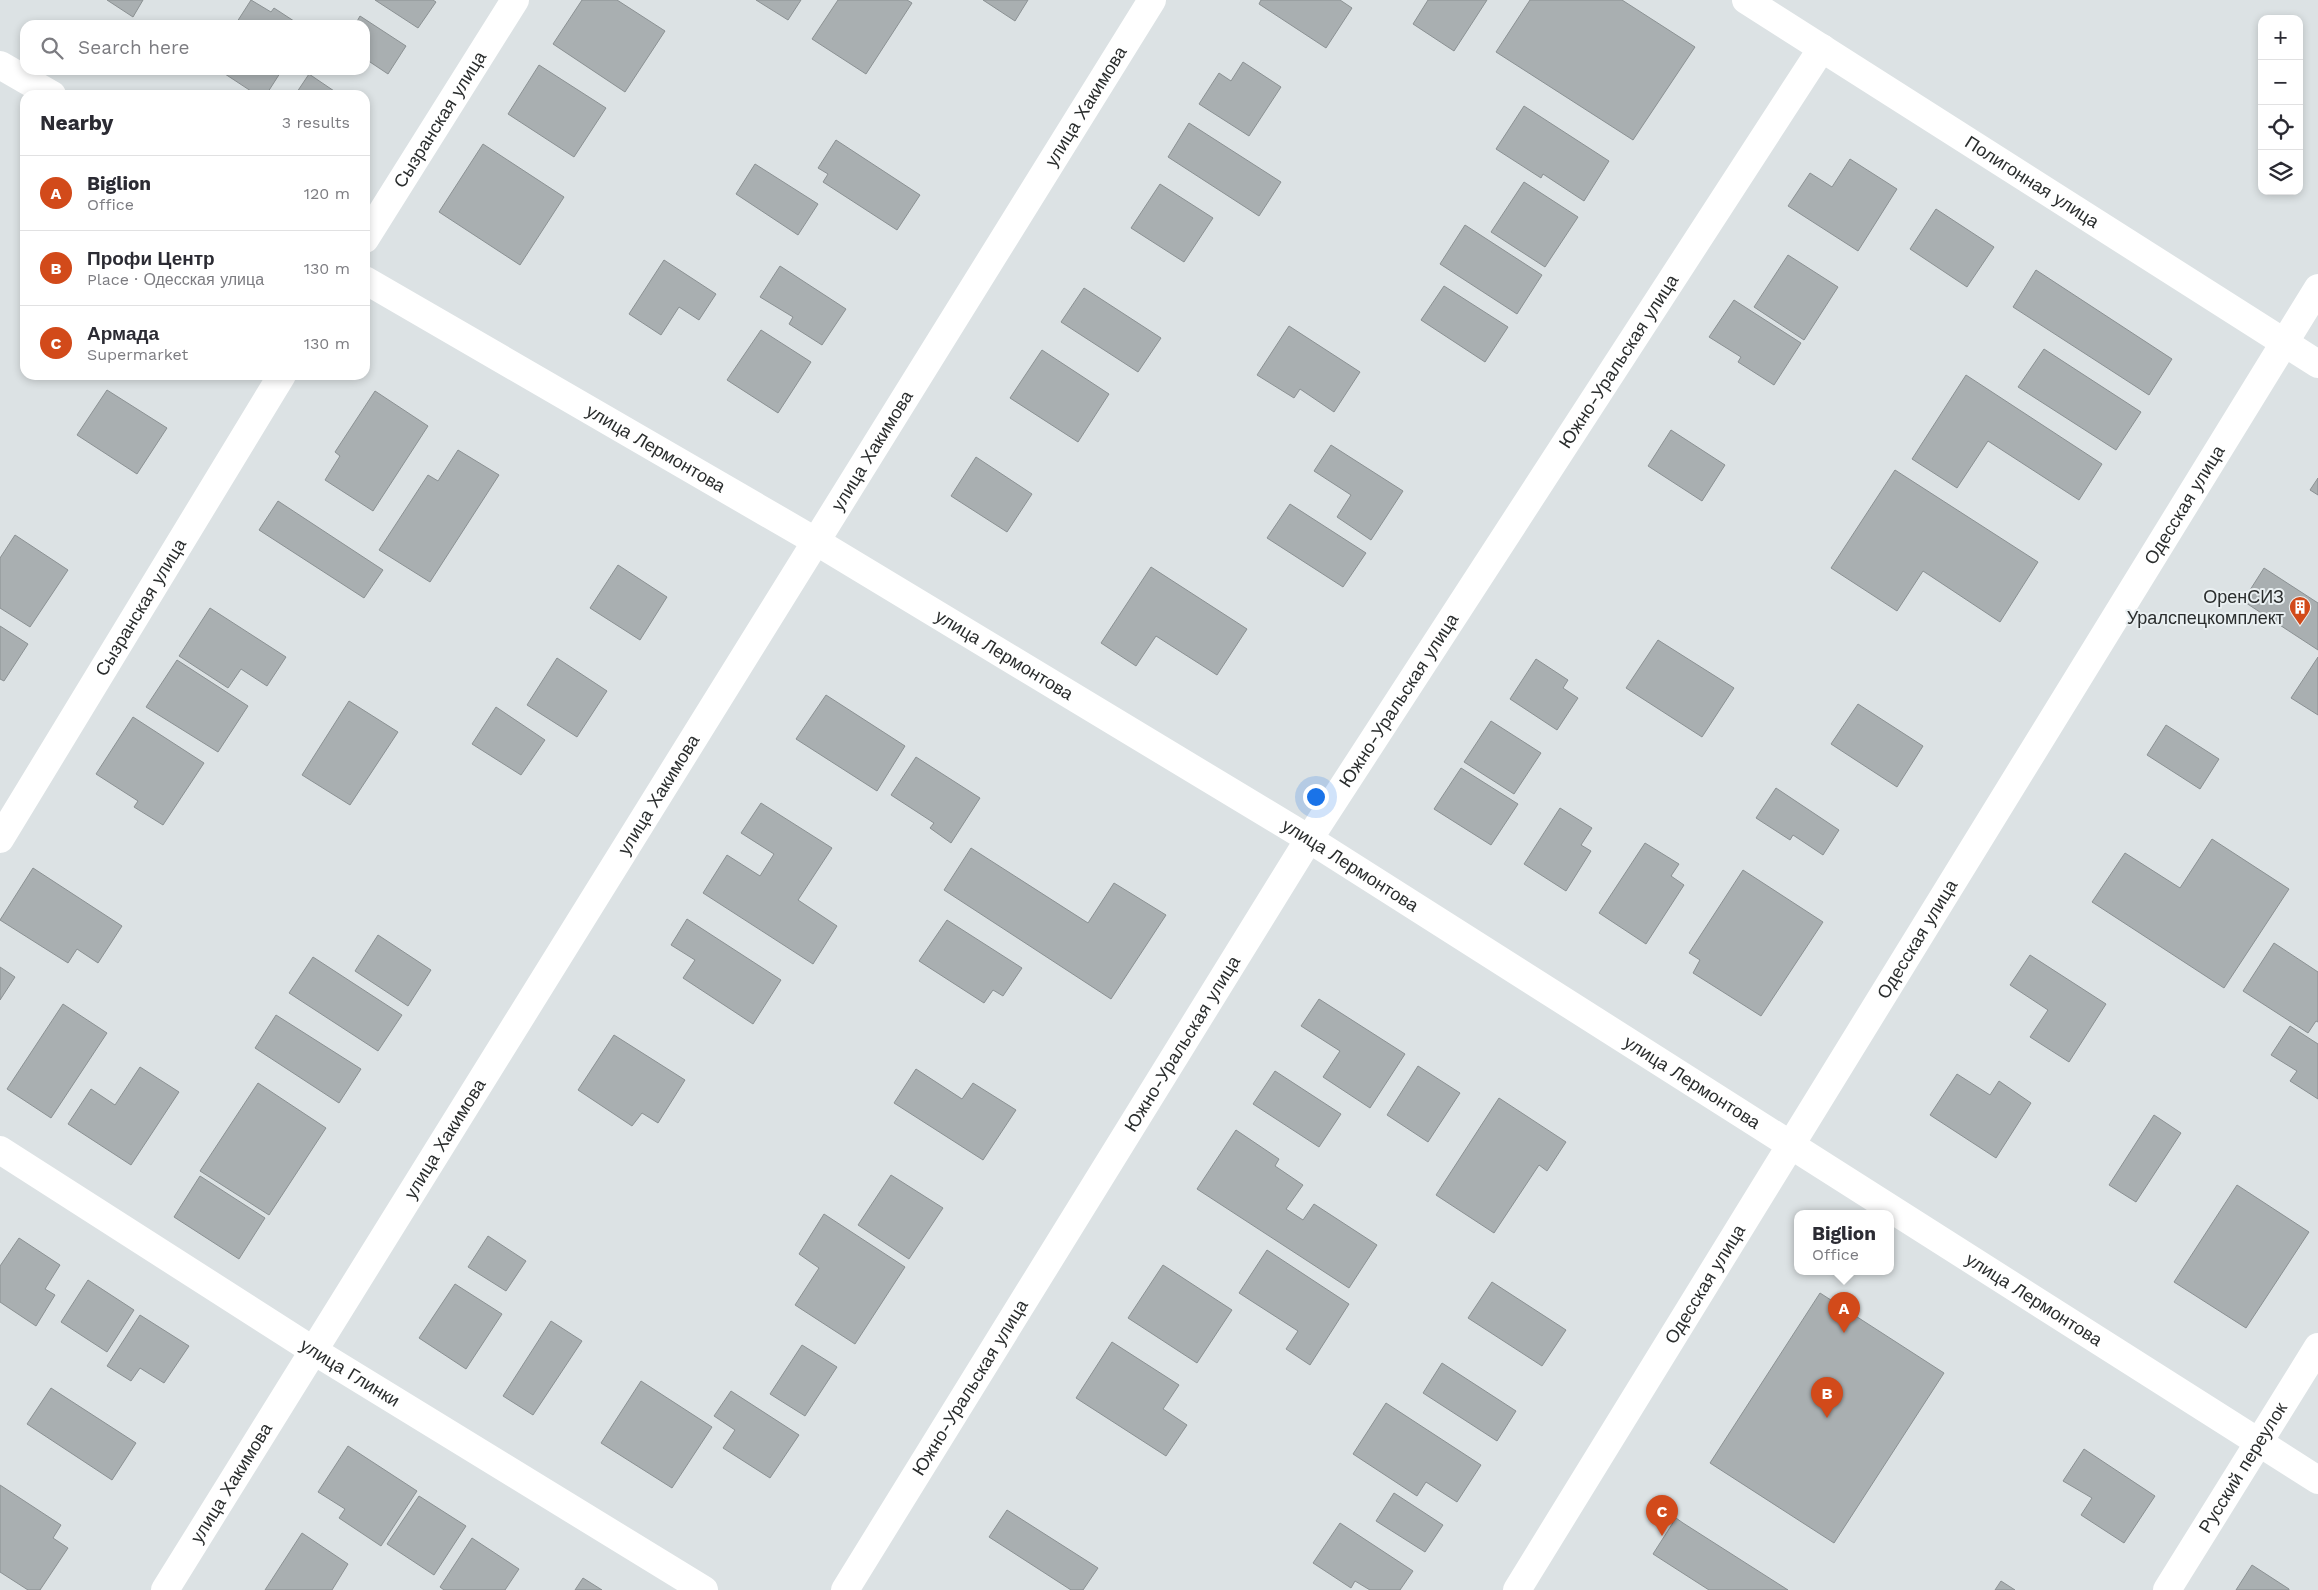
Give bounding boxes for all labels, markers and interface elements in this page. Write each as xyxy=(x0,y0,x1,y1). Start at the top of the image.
map controls xyxy=(2258,15,2303,195)
button: + xyxy=(2258,15,2303,60)
search box xyxy=(20,20,370,75)
icon: search xyxy=(38,34,66,62)
text: Search here xyxy=(78,36,189,59)
street label: улица Хакимова xyxy=(1040,42,1131,170)
street label: Сызранская улица xyxy=(389,46,491,191)
button: − xyxy=(2258,60,2303,105)
button: locate xyxy=(2258,105,2303,150)
text: Nearby xyxy=(40,110,113,135)
text: 3 results xyxy=(282,113,350,132)
street label: Полигонная улица xyxy=(1961,131,2104,232)
button: layers xyxy=(2258,150,2303,195)
text: Biglion xyxy=(87,172,151,195)
text: A xyxy=(51,184,61,203)
text: 120 m xyxy=(304,184,350,203)
text: Office xyxy=(87,195,134,214)
text: Профи Центр xyxy=(87,247,215,270)
text: B xyxy=(51,259,61,278)
text: 130 m xyxy=(304,259,350,278)
text: Place · Одесская улица xyxy=(87,270,264,289)
street label: Южно-Уральская улица xyxy=(1554,270,1683,452)
text: Армада xyxy=(87,322,159,345)
text: C xyxy=(51,334,61,353)
text: 130 m xyxy=(304,334,350,353)
text: Supermarket xyxy=(87,345,188,364)
street label: улица Хакимова xyxy=(827,386,917,514)
street label: улица Лермонтова xyxy=(583,400,730,497)
street label: Одесская улица xyxy=(2140,440,2229,568)
street label: Сызранская улица xyxy=(91,534,191,680)
place label: ОренСИЗ Уралспецкомплект xyxy=(2127,586,2284,628)
building icon: ОренСИЗ Уралспецкомплект xyxy=(2288,595,2312,626)
street label: улица Лермонтова xyxy=(932,605,1078,705)
street label: Южно-Уральская улица xyxy=(1335,609,1463,791)
street label: улица Хакимова xyxy=(613,730,704,858)
your location xyxy=(1303,784,1329,810)
street label: улица Лермонтова xyxy=(1278,814,1423,916)
street label: Одесская улица xyxy=(1872,875,1962,1002)
street label: Южно-Уральская улица xyxy=(1120,951,1245,1135)
street label: улица Лермонтова xyxy=(1620,1031,1765,1134)
street label: улица Хакимова xyxy=(399,1074,490,1202)
popup xyxy=(1794,1210,1894,1275)
street label: Одесская улица xyxy=(1660,1220,1750,1347)
text: Biglion xyxy=(1812,1222,1876,1245)
text: Office xyxy=(1812,1245,1859,1264)
street label: улица Лермонтова xyxy=(1962,1248,2107,1351)
pin: A xyxy=(1828,1292,1860,1333)
street label: Южно-Уральская улица xyxy=(907,1295,1032,1479)
street label: улица Глинки xyxy=(297,1334,404,1411)
pin: B xyxy=(1811,1377,1843,1418)
street label: Русский переулок xyxy=(2194,1398,2291,1537)
street label: улица Хакимова xyxy=(186,1418,277,1547)
pin: C xyxy=(1646,1495,1678,1536)

